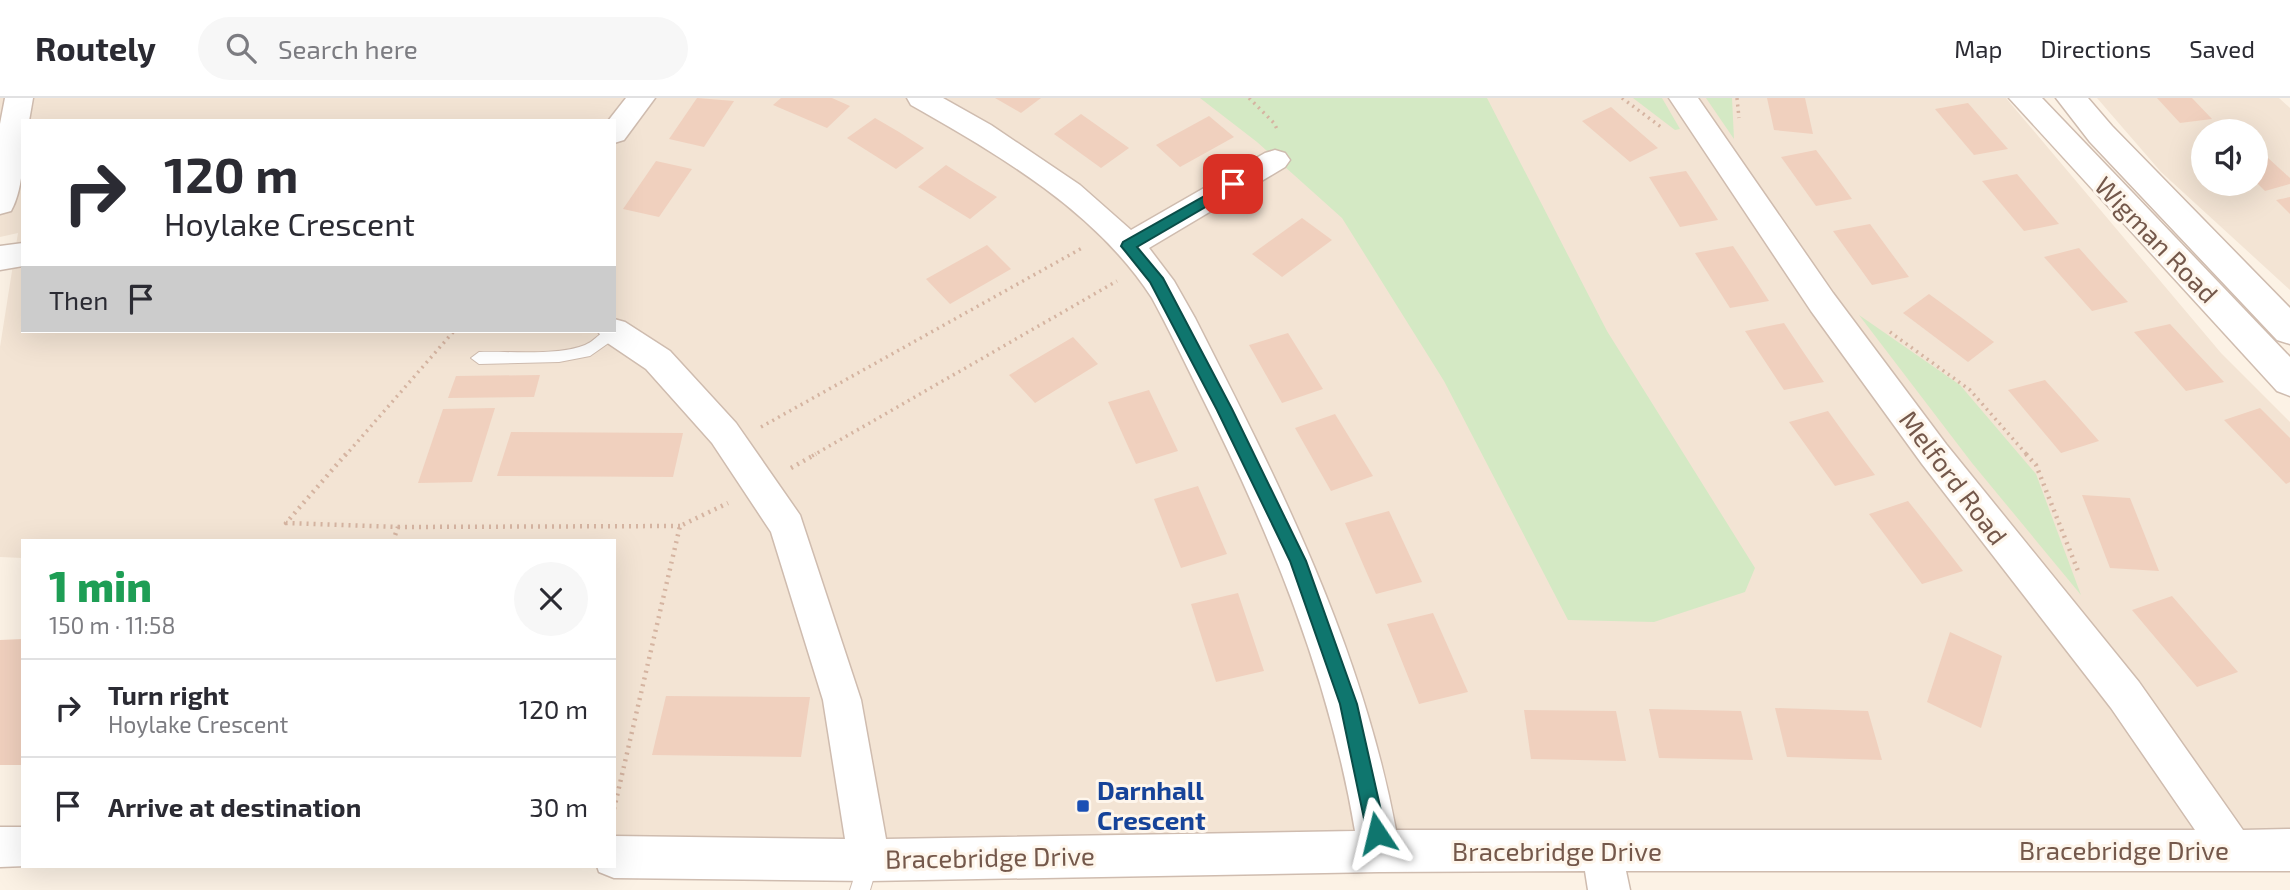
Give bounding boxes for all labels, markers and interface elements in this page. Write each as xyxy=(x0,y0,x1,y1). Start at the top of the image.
search box xyxy=(198,17,688,80)
text: Routely xyxy=(35,28,156,68)
icon: search xyxy=(222,29,260,67)
text: Search here xyxy=(278,33,418,64)
text: Map xyxy=(1954,34,2002,63)
text: Directions xyxy=(2040,34,2151,63)
text: Saved xyxy=(2189,34,2255,63)
map controls xyxy=(2191,119,2268,196)
button: sound xyxy=(2191,119,2268,196)
text: 120 m xyxy=(164,144,298,203)
icon: right xyxy=(49,147,140,238)
pin xyxy=(1203,154,1263,214)
icon: arrive xyxy=(1214,165,1252,203)
street label: Wigman Road xyxy=(2089,169,2225,309)
text: Hoylake Crescent xyxy=(164,204,415,242)
icon: arrive xyxy=(122,280,160,318)
text: Then xyxy=(49,284,108,315)
street label: Melford Road xyxy=(1894,404,2015,550)
text: 1 min xyxy=(49,560,152,610)
button: close xyxy=(514,562,588,636)
text: 150 m · 11:58 xyxy=(49,611,175,639)
text: Turn right xyxy=(108,679,229,710)
icon: right xyxy=(49,689,87,727)
text: 120 m xyxy=(519,693,588,724)
text: Hoylake Crescent xyxy=(108,710,288,738)
place label: Darnhall Crescent xyxy=(1097,774,1206,835)
icon: arrive xyxy=(49,787,87,825)
text: Arrive at destination xyxy=(108,791,361,822)
text: 30 m xyxy=(529,791,588,822)
position arrow xyxy=(1340,796,1414,870)
marker: Darnhall Crescent xyxy=(1075,798,1091,814)
street label: Bracebridge Drive xyxy=(2019,834,2229,865)
street label: Bracebridge Drive xyxy=(1452,835,1662,866)
street label: Bracebridge Drive xyxy=(885,839,1095,874)

